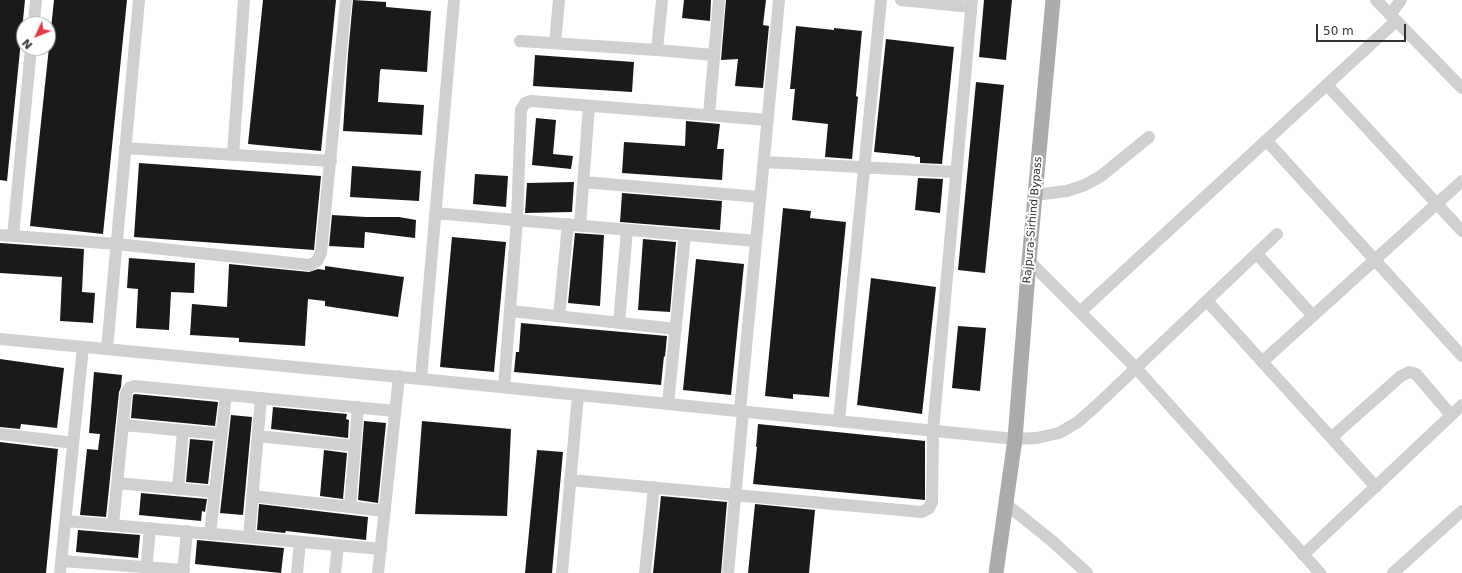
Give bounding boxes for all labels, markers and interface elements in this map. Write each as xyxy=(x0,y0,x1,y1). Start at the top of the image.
north arrow xyxy=(16,16,56,56)
scale bar xyxy=(1318,16,1408,42)
text: 50 m xyxy=(1323,24,1354,38)
text: N xyxy=(20,36,35,52)
street label: Rajpura-Sirhind Bypass xyxy=(1021,156,1045,284)

